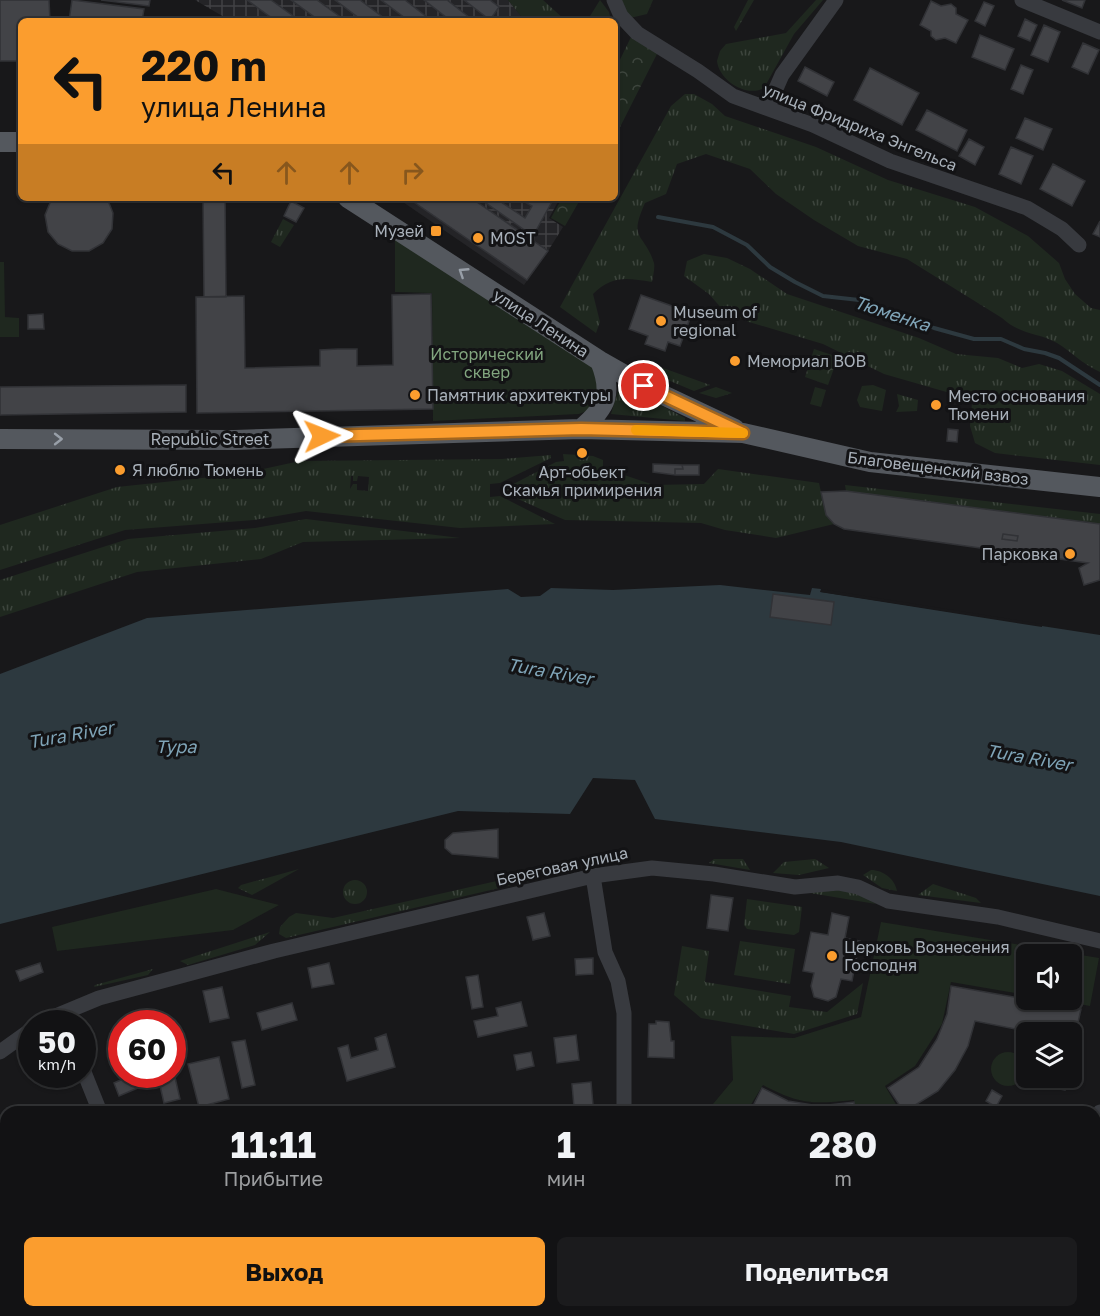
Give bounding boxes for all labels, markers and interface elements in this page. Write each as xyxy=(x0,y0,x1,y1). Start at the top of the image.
text: 220 m xyxy=(141,40,267,90)
icon: left xyxy=(42,42,120,120)
street label: улица Фридриха Энгельса xyxy=(760,79,960,175)
text: улица Ленина xyxy=(141,91,327,123)
icon: left xyxy=(207,156,240,189)
icon: ahead xyxy=(270,156,303,189)
icon: ahead xyxy=(333,156,366,189)
icon: right xyxy=(396,156,429,189)
place label: Музей xyxy=(374,221,424,241)
marker: Музей xyxy=(429,224,443,238)
place label: MOST xyxy=(490,228,536,248)
marker: MOST xyxy=(471,231,485,245)
one-way arrow xyxy=(458,268,469,279)
street label: улица Ленина xyxy=(489,285,593,361)
water label: Тюменка xyxy=(852,291,934,336)
place label: Museum of regional xyxy=(673,302,757,340)
marker: Museum of regional xyxy=(654,314,668,328)
park label: Исторический сквер xyxy=(430,344,544,382)
place label: Мемориал ВОВ xyxy=(747,351,866,371)
marker: Мемориал ВОВ xyxy=(728,354,742,368)
pin xyxy=(618,360,669,411)
icon: arrive xyxy=(627,369,660,402)
place label: Памятник архитектуры xyxy=(427,385,611,405)
place label: Место основания Тюмени xyxy=(948,386,1085,424)
marker: Памятник архитектуры xyxy=(408,388,422,402)
marker: Место основания Тюмени xyxy=(929,398,943,412)
position arrow xyxy=(290,404,354,468)
street label: Republic Street xyxy=(151,429,269,449)
one-way arrow xyxy=(54,433,63,445)
marker: Арт-обьект Скамья примирения xyxy=(575,446,589,460)
street label: Благовещенский взвоз xyxy=(846,447,1030,489)
place label: Я люблю Тюмень xyxy=(132,460,264,480)
place label: Арт-обьект Скамья примирения xyxy=(502,462,662,500)
marker: Я люблю Тюмень xyxy=(113,463,127,477)
place label: Парковка xyxy=(982,544,1058,564)
marker: Парковка xyxy=(1063,547,1077,561)
water label: Tura River xyxy=(506,653,597,690)
water label: Tura River xyxy=(26,715,118,752)
water label: Тура xyxy=(155,735,197,757)
water label: Tura River xyxy=(985,739,1076,776)
street label: Береговая улица xyxy=(494,842,630,890)
place label: Церковь Вознесения Господня xyxy=(844,937,1010,975)
map controls xyxy=(1016,944,1082,1088)
button: sound xyxy=(1016,944,1082,1010)
marker: Церковь Вознесения Господня xyxy=(825,949,839,963)
speed limit sign: 60 xyxy=(108,1010,186,1088)
button: layers xyxy=(1016,1022,1082,1088)
text: 50 xyxy=(38,1024,76,1060)
text: km/h xyxy=(38,1055,76,1073)
text: 11:11 xyxy=(230,1123,316,1166)
text: 1 xyxy=(557,1123,575,1166)
text: 280 xyxy=(809,1123,877,1166)
text: Прибытие xyxy=(224,1166,323,1190)
text: мин xyxy=(547,1166,585,1190)
text: m xyxy=(834,1166,852,1190)
button: Выход xyxy=(24,1237,545,1306)
button: Поделиться xyxy=(557,1237,1077,1306)

